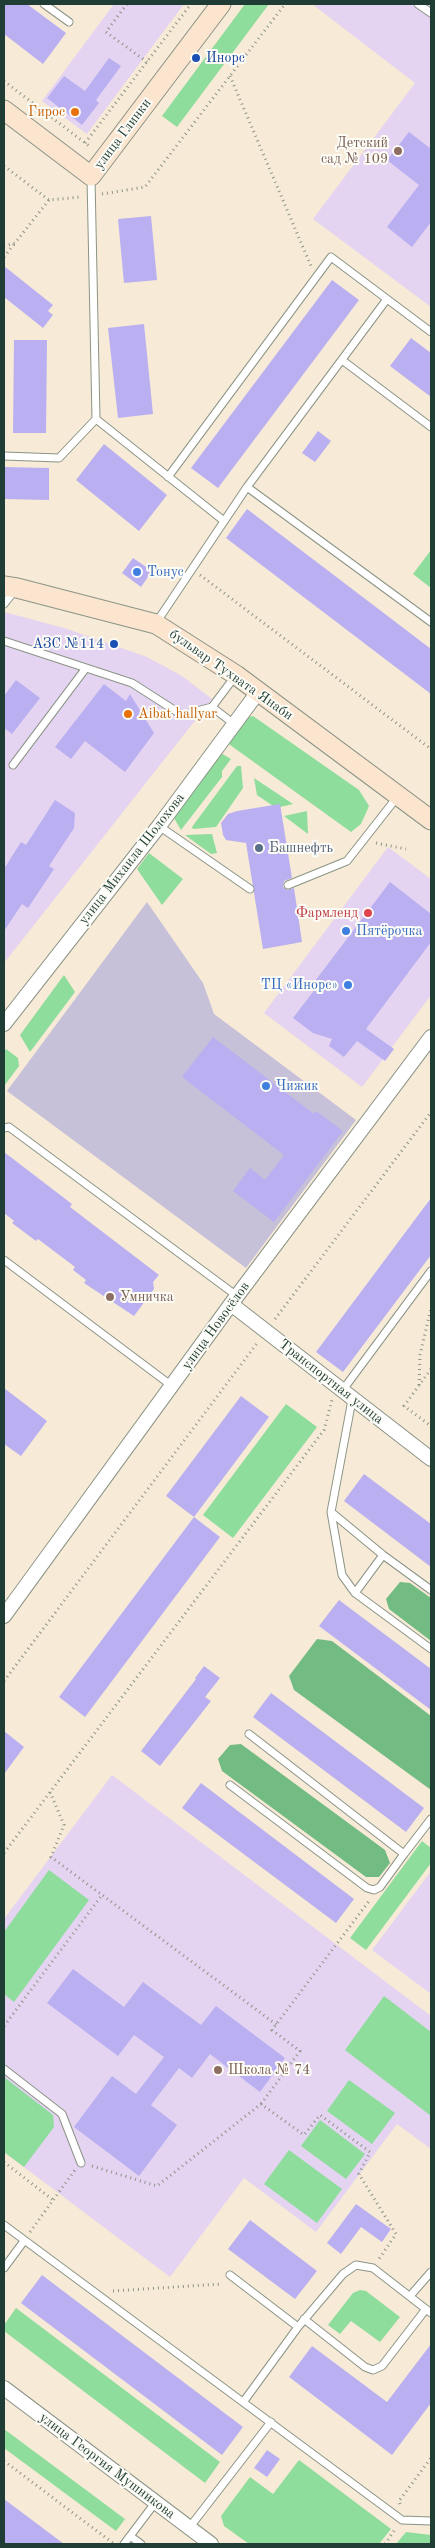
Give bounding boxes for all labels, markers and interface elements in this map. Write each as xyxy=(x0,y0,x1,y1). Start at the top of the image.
place label: Инорс xyxy=(206,50,245,66)
marker: Инорс xyxy=(190,52,202,64)
street label: улица Глинки xyxy=(91,95,155,173)
place label: Гирос xyxy=(28,104,65,120)
marker: Гирос xyxy=(69,106,81,118)
place label: Детский сад № 109 xyxy=(321,135,388,168)
marker: Детский сад № 109 xyxy=(392,145,404,157)
place label: Тонус xyxy=(147,564,184,580)
marker: Тонус xyxy=(131,566,143,578)
street label: бульвар Тухвата Янаби xyxy=(166,626,296,724)
place label: АЗС №114 xyxy=(32,636,104,652)
marker: АЗС №114 xyxy=(108,638,120,650)
place label: Aibat hallyar xyxy=(138,706,217,722)
marker: Aibat hallyar xyxy=(122,708,134,720)
street label: улица Михаила Шолохова xyxy=(75,790,189,928)
place label: Башнефть xyxy=(269,840,333,856)
marker: Башнефть xyxy=(253,842,265,854)
place label: Фармленд xyxy=(296,905,358,921)
marker: Фармленд xyxy=(362,907,374,919)
place label: Пятёрочка xyxy=(356,923,422,939)
marker: Пятёрочка xyxy=(340,925,352,937)
place label: ТЦ «Инорс» xyxy=(261,977,338,993)
marker: ТЦ «Инорс» xyxy=(342,979,354,991)
place label: Чижик xyxy=(276,1078,318,1094)
marker: Чижик xyxy=(260,1080,272,1092)
street label: улица Новосёлов xyxy=(178,1279,254,1373)
place label: Умничка xyxy=(120,1289,174,1305)
marker: Умничка xyxy=(104,1291,116,1303)
street label: Транспортная улица xyxy=(275,1336,387,1428)
place label: Школа № 74 xyxy=(228,2062,310,2078)
marker: Школа № 74 xyxy=(212,2064,224,2076)
street label: улица Георгия Мушникова xyxy=(36,2409,178,2523)

